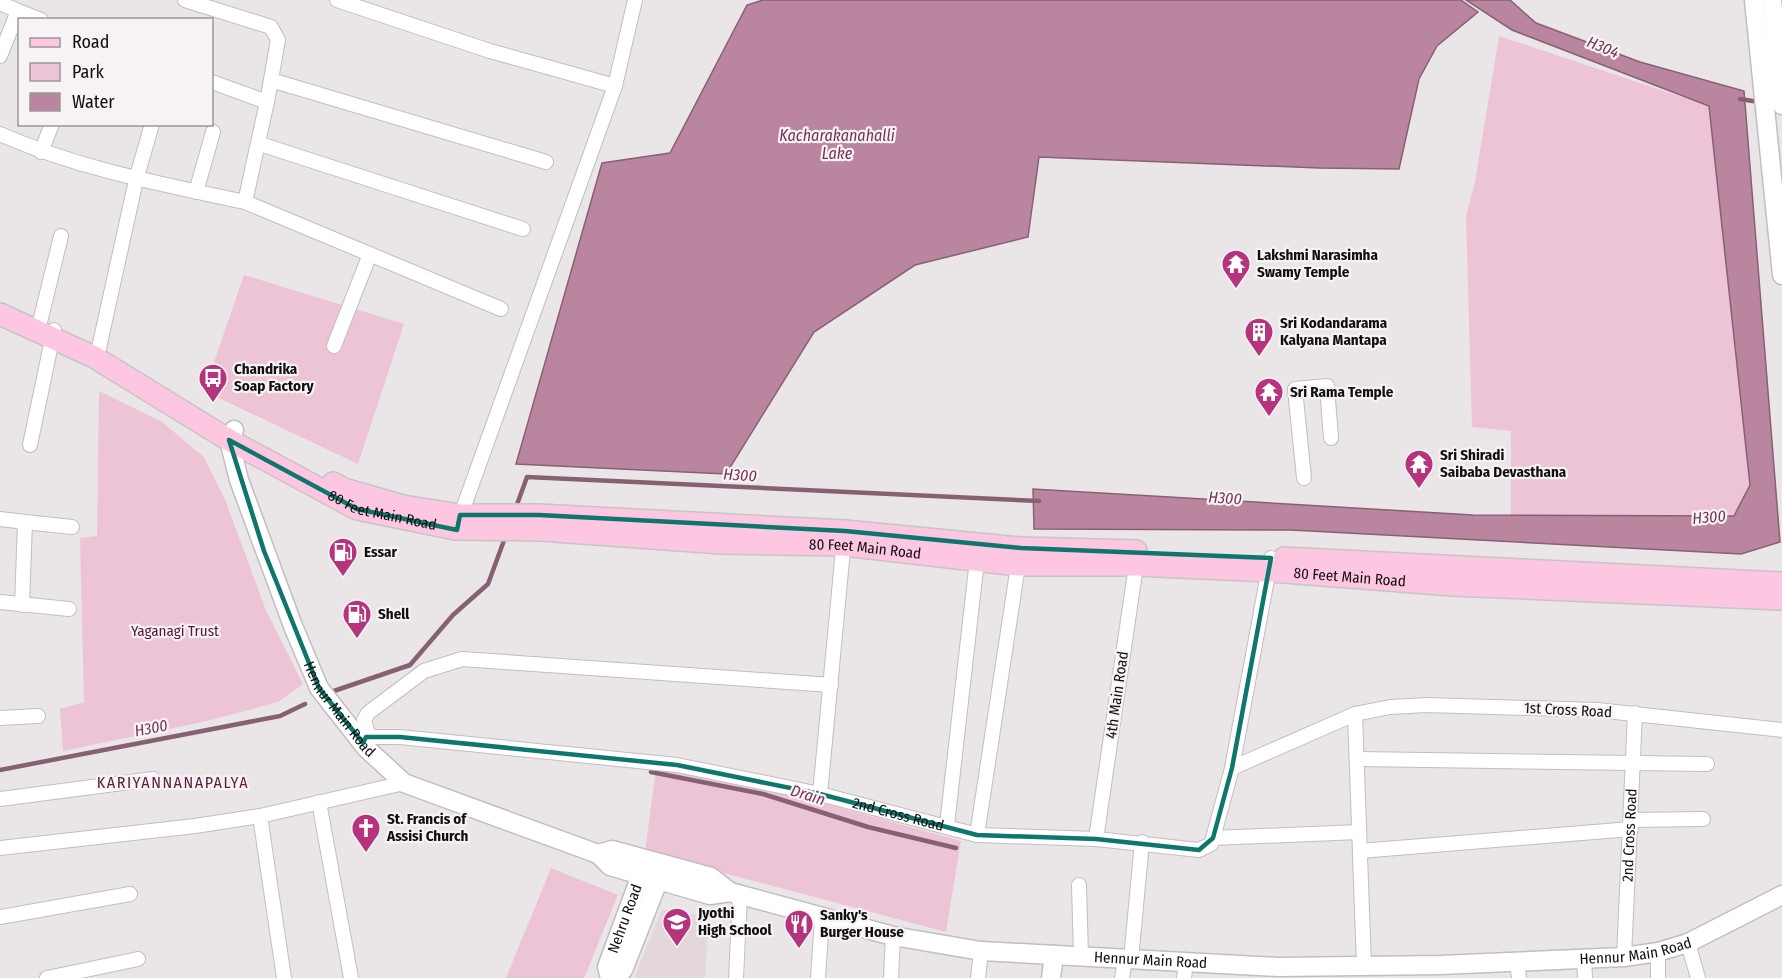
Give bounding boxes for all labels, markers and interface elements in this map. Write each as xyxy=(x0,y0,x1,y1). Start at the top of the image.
legend xyxy=(18,18,213,126)
text: Road xyxy=(72,31,109,53)
water label: H304 xyxy=(1584,32,1622,62)
text: Park xyxy=(72,61,105,83)
text: Water xyxy=(72,91,115,113)
water label: Kacharakanahalli Lake xyxy=(779,126,895,163)
place label: Lakshmi Narasimha Swamy Temple xyxy=(1257,246,1378,281)
temple icon: Lakshmi Narasimha Swamy Temple xyxy=(1220,248,1252,290)
place label: Sri Kodandarama Kalyana Mantapa xyxy=(1280,314,1388,349)
building icon: Sri Kodandarama Kalyana Mantapa xyxy=(1243,316,1275,358)
place label: Chandrika Soap Factory xyxy=(234,360,315,395)
bus stop icon: Chandrika Soap Factory xyxy=(197,362,229,404)
temple icon: Sri Rama Temple xyxy=(1253,376,1285,418)
place label: Sri Rama Temple xyxy=(1290,383,1394,401)
place label: Sri Shiradi Saibaba Devasthana xyxy=(1440,446,1567,481)
temple icon: Sri Shiradi Saibaba Devasthana xyxy=(1403,448,1435,490)
water label: H300 xyxy=(723,465,757,485)
street label: 80 Feet Main Road xyxy=(325,486,438,534)
water label: H300 xyxy=(1208,488,1242,508)
water label: H300 xyxy=(1692,506,1726,528)
street label: 80 Feet Main Road xyxy=(809,535,922,563)
fuel station icon: Essar xyxy=(327,536,359,578)
place label: Essar xyxy=(364,543,397,561)
street label: 80 Feet Main Road xyxy=(1293,564,1407,590)
fuel station icon: Shell xyxy=(341,598,373,640)
place label: Shell xyxy=(378,605,410,623)
park label: Yaganagi Trust xyxy=(131,622,219,640)
street label: 4th Main Road xyxy=(1102,650,1132,740)
street label: Hennur Main Road xyxy=(300,659,379,761)
street label: 1st Cross Road xyxy=(1524,699,1612,721)
water label: H300 xyxy=(133,715,169,741)
district label: KARIYANNANAPALYA xyxy=(97,773,249,792)
water label: Drain xyxy=(788,781,828,809)
street label: 2nd Cross Road xyxy=(1618,788,1641,882)
street label: 2nd Cross Road xyxy=(851,794,946,835)
place label: St. Francis of Assisi Church xyxy=(386,810,469,845)
church icon: St. Francis of Assisi Church xyxy=(350,812,382,854)
street label: Nehru Road xyxy=(604,882,646,956)
place label: Jyothi High School xyxy=(697,904,773,939)
school or university icon: Jyothi High School xyxy=(661,906,693,948)
place label: Sanky's Burger House xyxy=(820,906,904,941)
restaurant icon: Sanky's Burger House xyxy=(783,908,815,950)
street label: Hennur Main Road xyxy=(1579,933,1694,968)
street label: Hennur Main Road xyxy=(1093,948,1208,972)

